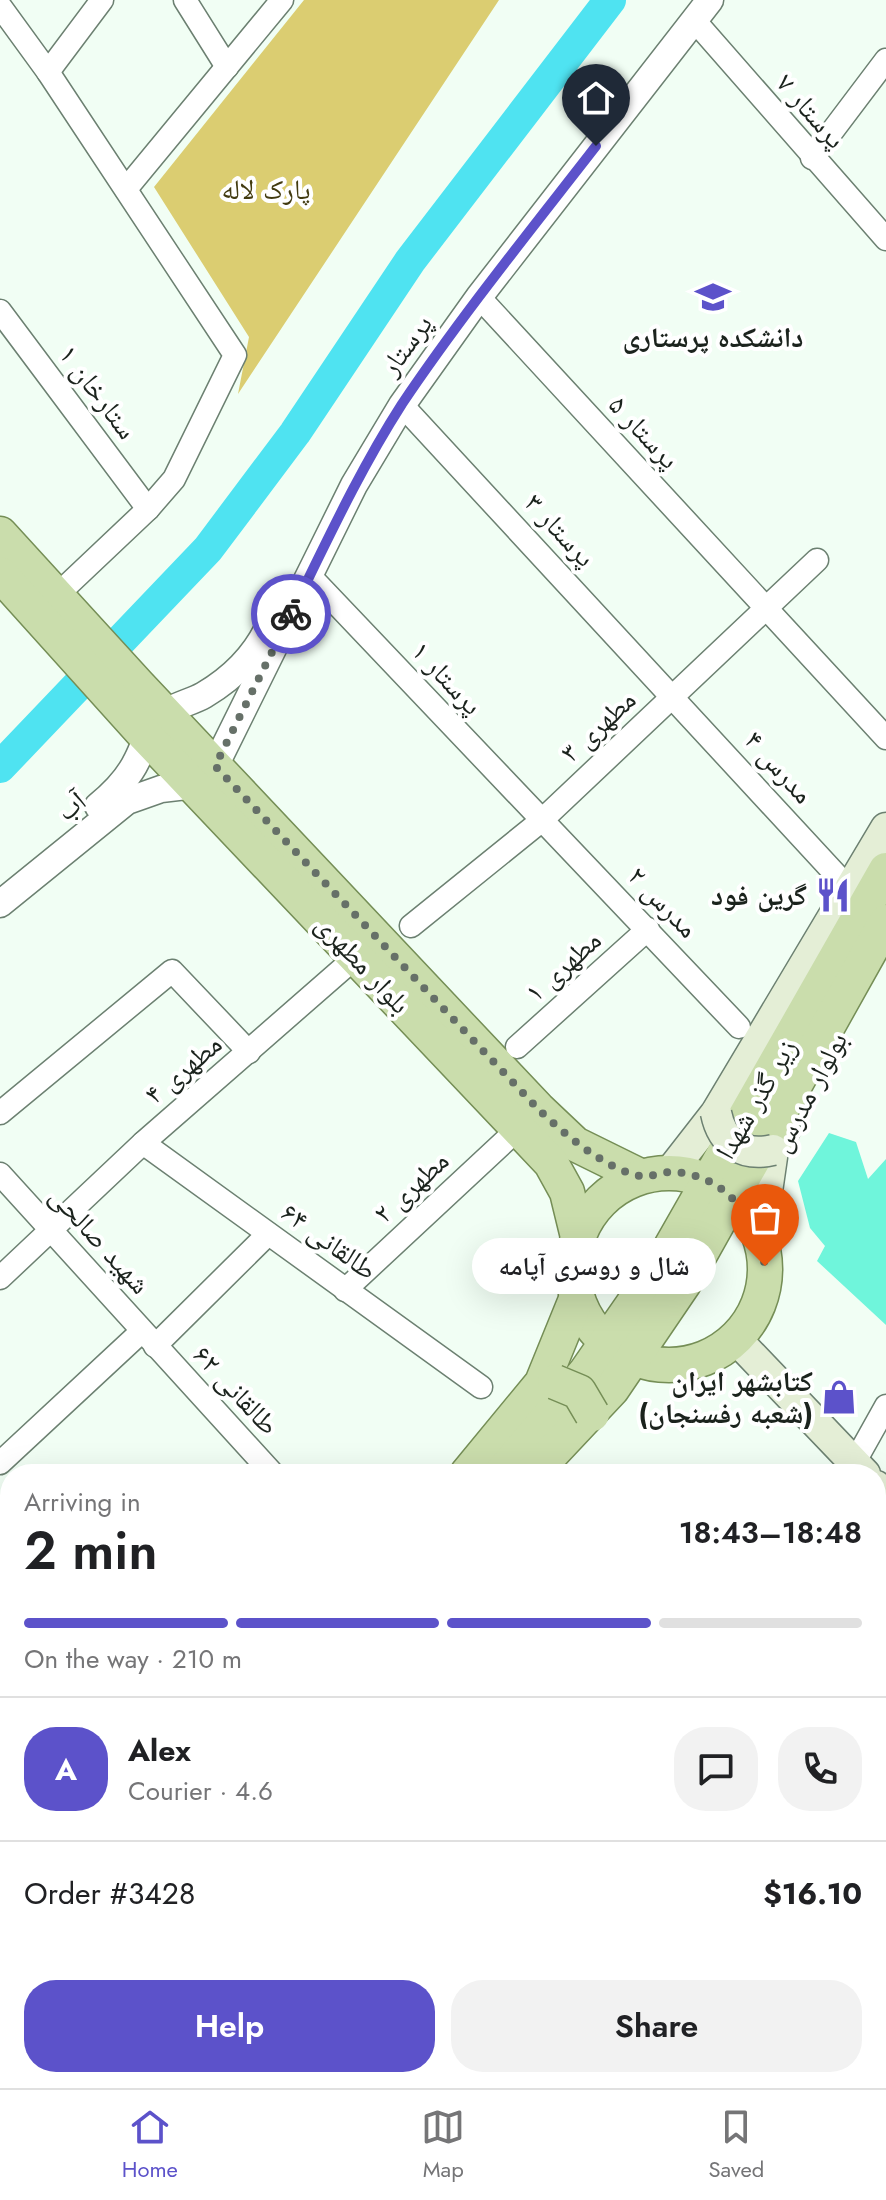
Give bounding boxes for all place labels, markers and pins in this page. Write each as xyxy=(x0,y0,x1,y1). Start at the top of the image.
pin xyxy=(562,64,630,146)
school or university icon: دانشکده پرستاری xyxy=(694,278,732,316)
place label: دانشکده پرستاری xyxy=(622,317,804,358)
place label: گرین فود xyxy=(711,875,807,916)
restaurant icon: گرین فود xyxy=(814,876,852,914)
pin xyxy=(731,1184,799,1266)
callout: شال و روسری آپامه xyxy=(473,1238,717,1294)
place label: کتابشهر ایران (شعبه رفسنجان) xyxy=(639,1361,813,1434)
shop icon: کتابشهر ایران (شعبه رفسنجان) xyxy=(820,1378,858,1416)

